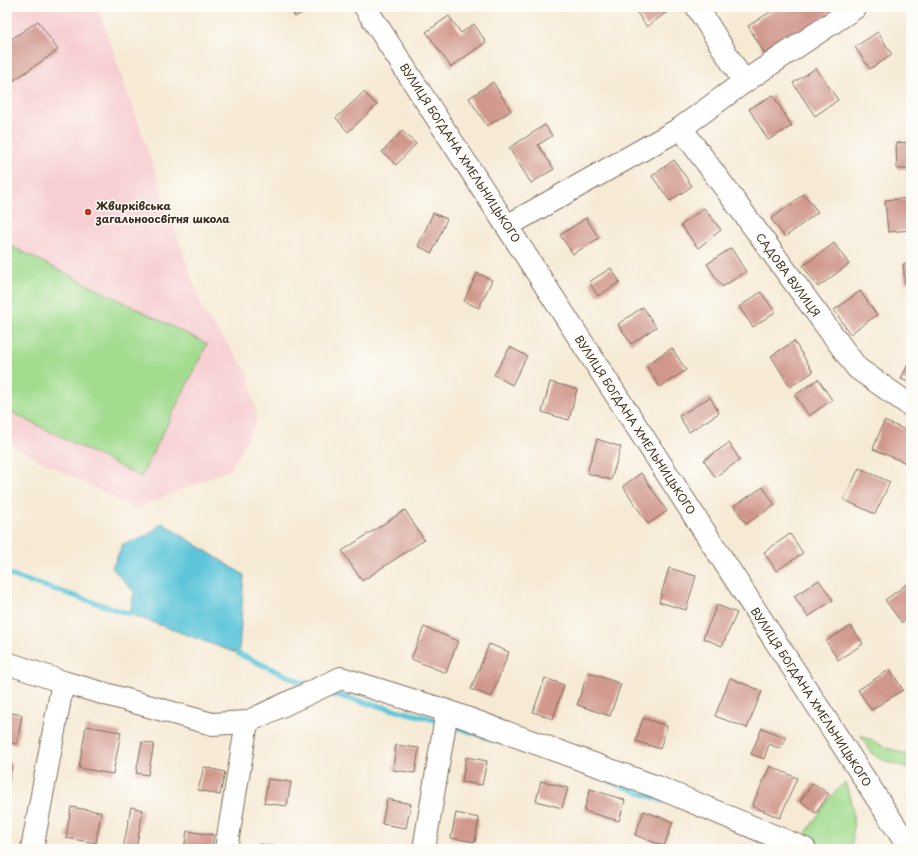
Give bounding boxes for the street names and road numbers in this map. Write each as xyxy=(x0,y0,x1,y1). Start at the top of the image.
street label: ВУЛИЦЯ БОГДАНА ХМЕЛЬНИЦЬКОГО xyxy=(396,60,525,246)
street label: САДОВА ВУЛИЦЯ xyxy=(752,229,825,320)
street label: ВУЛИЦЯ БОГДАНА ХМЕЛЬНИЦЬКОГО xyxy=(571,332,700,518)
street label: ВУЛИЦЯ БОГДАНА ХМЕЛЬНИЦЬКОГО xyxy=(747,604,876,790)

